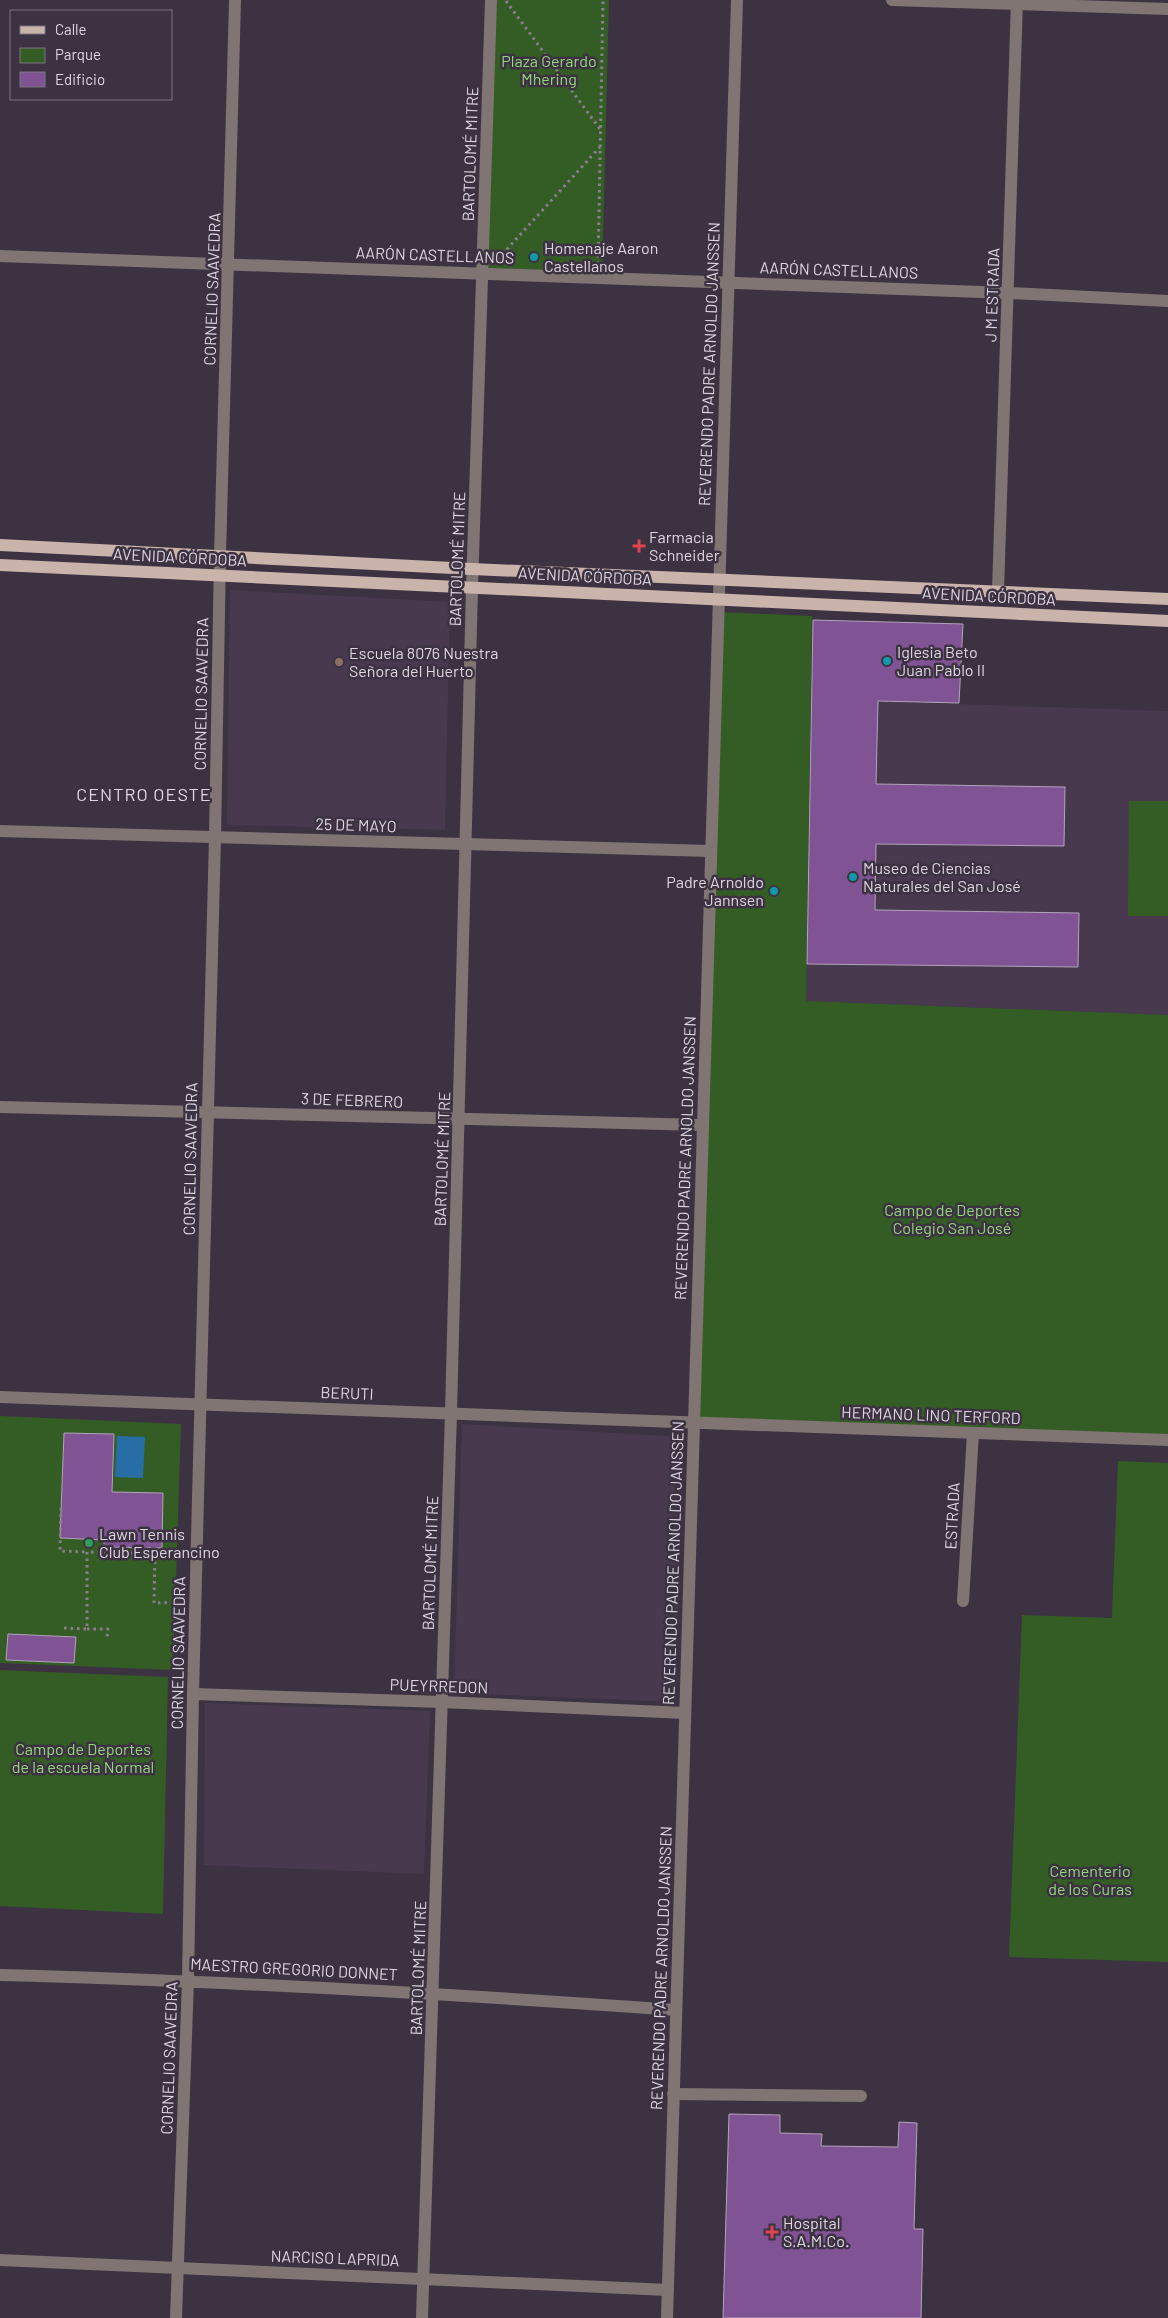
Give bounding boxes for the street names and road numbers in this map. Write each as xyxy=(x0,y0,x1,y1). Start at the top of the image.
street label: BARTOLOMÉ MITRE xyxy=(458,86,481,222)
street label: CORNELIO SAAVEDRA xyxy=(199,212,224,366)
street label: REVERENDO PADRE ARNOLDO JANSSEN xyxy=(694,222,723,506)
street label: AARÓN CASTELLANOS xyxy=(355,242,515,267)
street label: J M ESTRADA xyxy=(980,247,1003,342)
street label: AARÓN CASTELLANOS xyxy=(759,257,919,282)
street label: BARTOLOMÉ MITRE xyxy=(445,491,468,627)
street label: AVENIDA CÓRDOBA xyxy=(113,544,248,570)
street label: AVENIDA CÓRDOBA xyxy=(518,563,653,589)
street label: AVENIDA CÓRDOBA xyxy=(922,583,1057,609)
street label: CORNELIO SAAVEDRA xyxy=(190,617,211,771)
street label: 25 DE MAYO xyxy=(315,814,397,835)
street label: REVERENDO PADRE ARNOLDO JANSSEN xyxy=(670,1016,699,1300)
street label: CORNELIO SAAVEDRA xyxy=(179,1082,200,1236)
street label: 3 DE FEBRERO xyxy=(301,1088,403,1111)
street label: BARTOLOMÉ MITRE xyxy=(430,1091,453,1227)
street label: BERUTI xyxy=(320,1382,374,1403)
street label: HERMANO LINO TERFORD xyxy=(841,1402,1021,1427)
street label: REVERENDO PADRE ARNOLDO JANSSEN xyxy=(658,1421,687,1705)
street label: ESTRADA xyxy=(940,1482,963,1550)
street label: BARTOLOMÉ MITRE xyxy=(418,1495,441,1631)
street label: CORNELIO SAAVEDRA xyxy=(167,1576,188,1730)
street label: PUEYRREDON xyxy=(389,1674,489,1697)
street label: REVERENDO PADRE ARNOLDO JANSSEN xyxy=(646,1826,675,2110)
street label: BARTOLOMÉ MITRE xyxy=(406,1900,429,2036)
street label: MAESTRO GREGORIO DONNET xyxy=(190,1954,398,1983)
street label: CORNELIO SAAVEDRA xyxy=(156,1981,181,2135)
street label: NARCISO LAPRIDA xyxy=(270,2246,400,2269)

